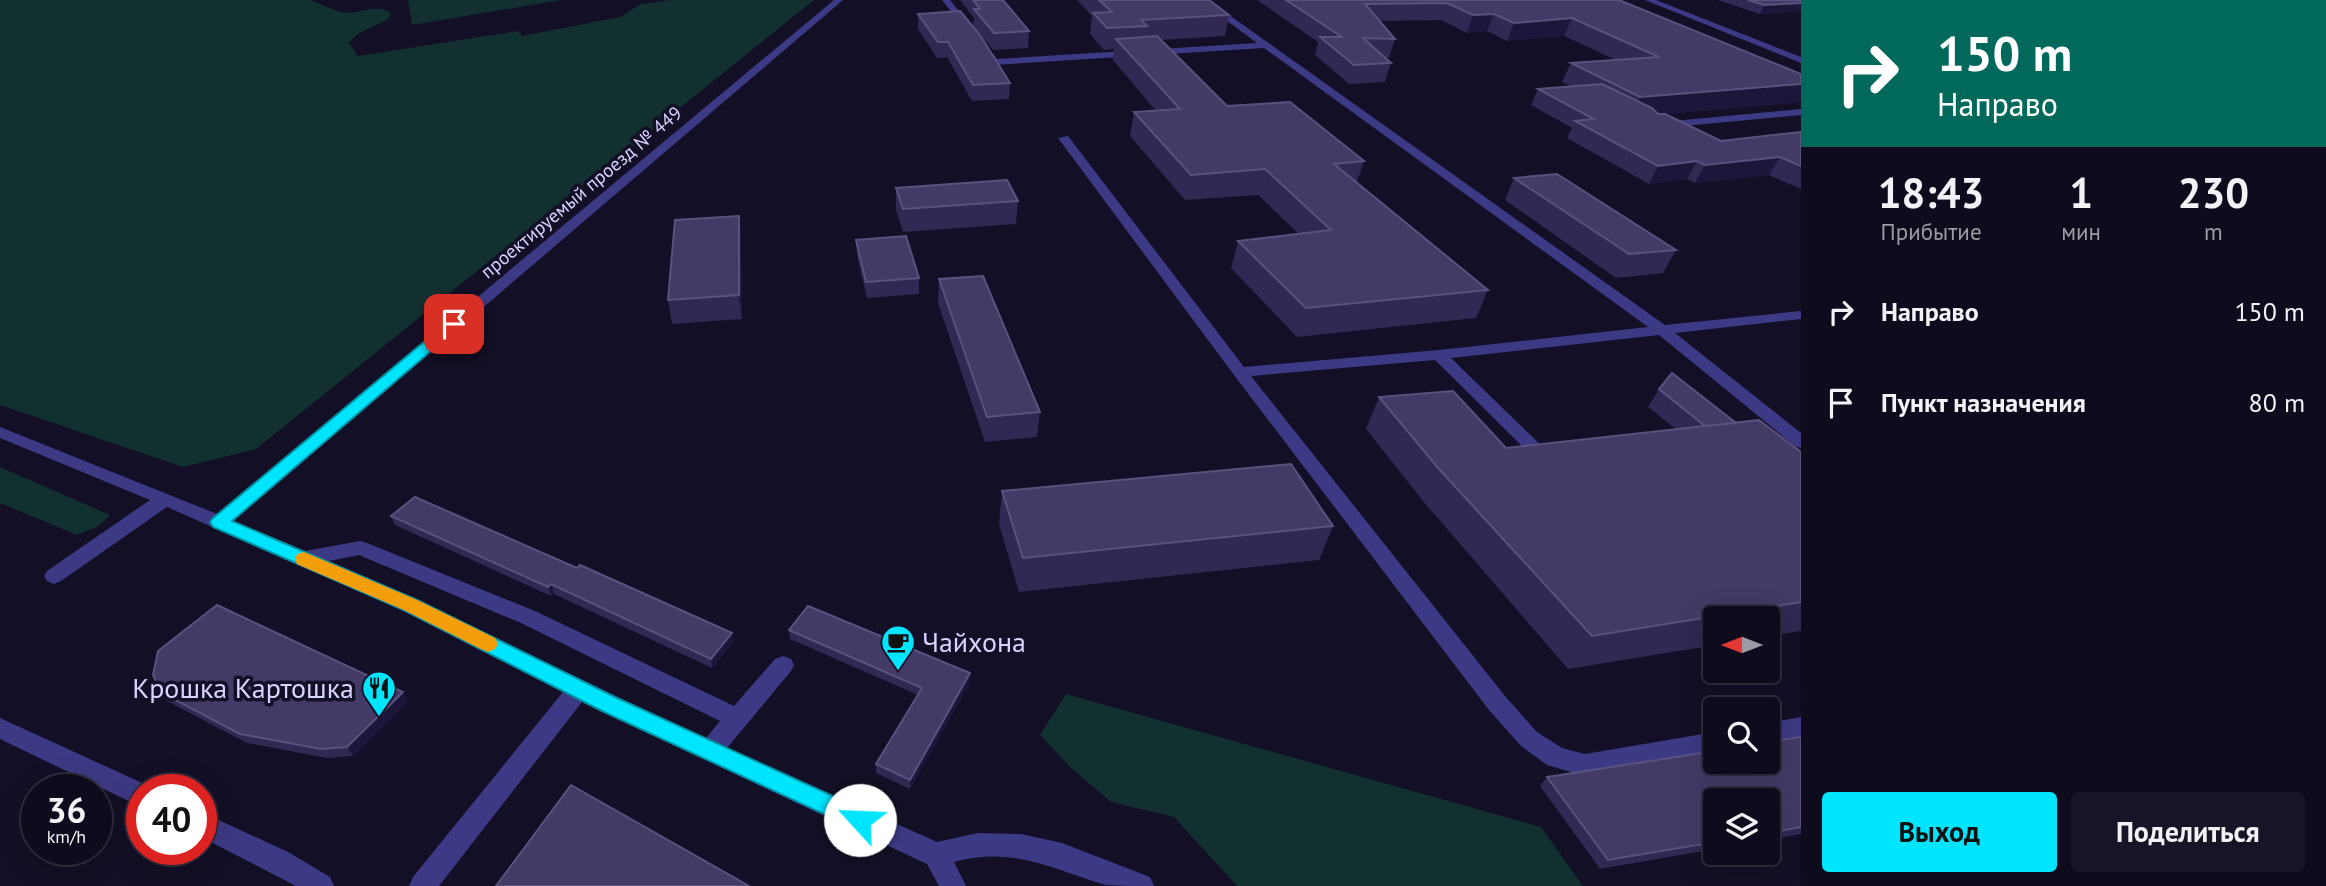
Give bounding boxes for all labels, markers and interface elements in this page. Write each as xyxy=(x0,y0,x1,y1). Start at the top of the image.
text: 150 m xyxy=(1937,21,2072,85)
icon: right xyxy=(1822,28,1913,119)
text: Направо xyxy=(1937,83,2058,125)
street label: проектируемый проезд № 449 xyxy=(475,101,687,283)
text: 18:43 xyxy=(1878,165,1984,220)
text: 1 xyxy=(2069,165,2093,220)
text: 230 xyxy=(2178,165,2249,220)
text: Прибытие xyxy=(1881,217,1982,246)
text: мин xyxy=(2061,217,2101,246)
text: m xyxy=(2204,217,2223,246)
icon: right xyxy=(1822,293,1860,331)
pin xyxy=(424,294,484,354)
text: Направо xyxy=(1881,295,1979,328)
text: 150 m xyxy=(2234,295,2305,328)
icon: arrive xyxy=(435,305,473,343)
icon: arrive xyxy=(1822,384,1860,422)
text: Пункт назначения xyxy=(1881,386,2086,419)
text: 80 m xyxy=(2249,386,2305,419)
north arrow xyxy=(1703,606,1780,682)
map controls xyxy=(1703,606,1780,865)
cafe icon: Чайхона xyxy=(879,623,917,672)
place label: Чайхона xyxy=(922,623,1026,660)
place label: Крошка Картошка xyxy=(132,669,354,706)
restaurant icon: Крошка Картошка xyxy=(360,669,398,718)
button: search xyxy=(1703,697,1780,774)
speed limit sign: 40 xyxy=(126,774,217,865)
position arrow xyxy=(823,783,897,857)
text: 36 xyxy=(47,787,86,833)
button: layers xyxy=(1703,788,1780,865)
button: Выход xyxy=(1822,792,2057,872)
button: Поделиться xyxy=(2071,792,2305,872)
text: km/h xyxy=(47,825,86,848)

